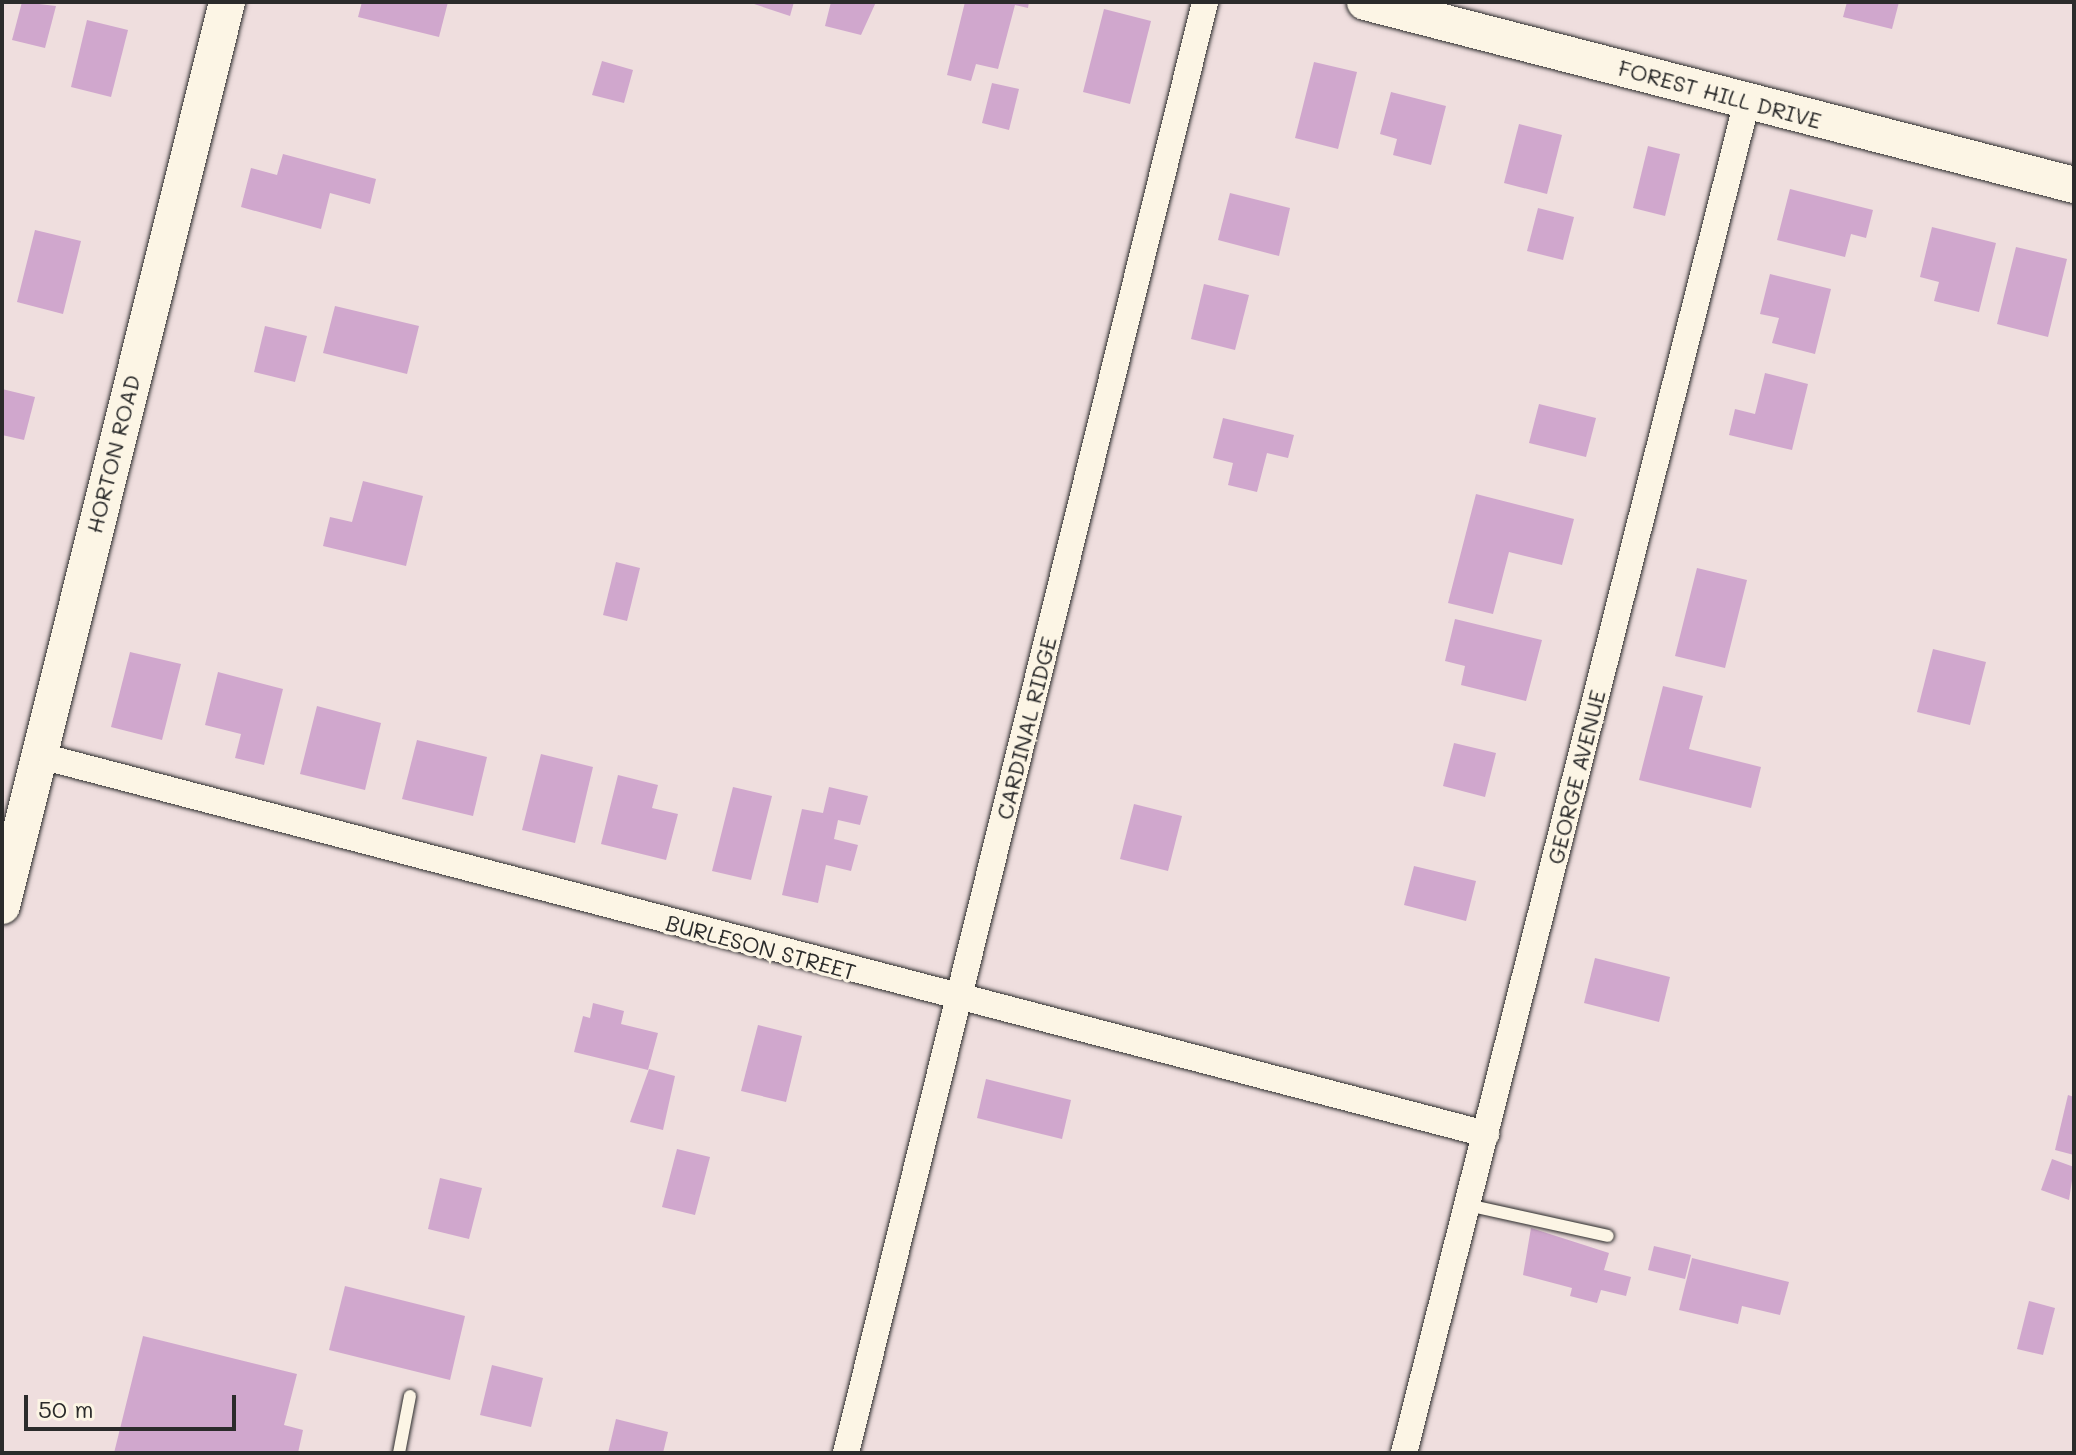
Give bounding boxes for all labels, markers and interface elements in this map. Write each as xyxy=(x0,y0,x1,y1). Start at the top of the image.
street label: FOREST HILL DRIVE xyxy=(1616,54,1824,134)
street label: HORTON ROAD xyxy=(81,372,145,536)
street label: CARDINAL RIDGE xyxy=(990,634,1062,822)
street label: GEORGE AVENUE xyxy=(1542,687,1610,867)
street label: BURLESON STREET xyxy=(663,909,859,985)
scale bar xyxy=(28,1379,240,1429)
text: 50 m xyxy=(38,1393,94,1424)

